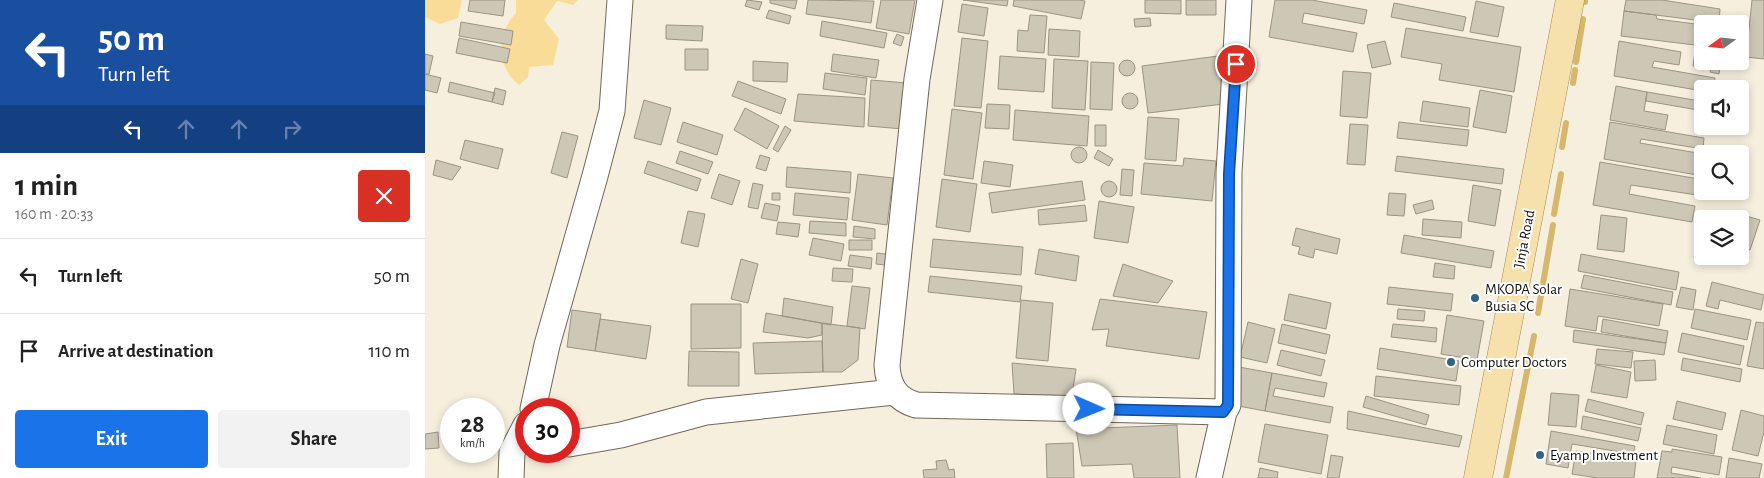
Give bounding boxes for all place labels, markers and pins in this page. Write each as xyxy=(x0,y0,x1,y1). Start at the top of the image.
pin xyxy=(1215,43,1257,85)
place label: MKOPA Solar Busia SC xyxy=(1485,282,1562,314)
marker: MKOPA Solar Busia SC xyxy=(1469,292,1481,304)
place label: Computer Doctors xyxy=(1461,355,1567,370)
marker: Computer Doctors xyxy=(1445,356,1457,368)
place label: Eyamp Investment xyxy=(1550,448,1658,463)
marker: Eyamp Investment xyxy=(1534,449,1546,461)

